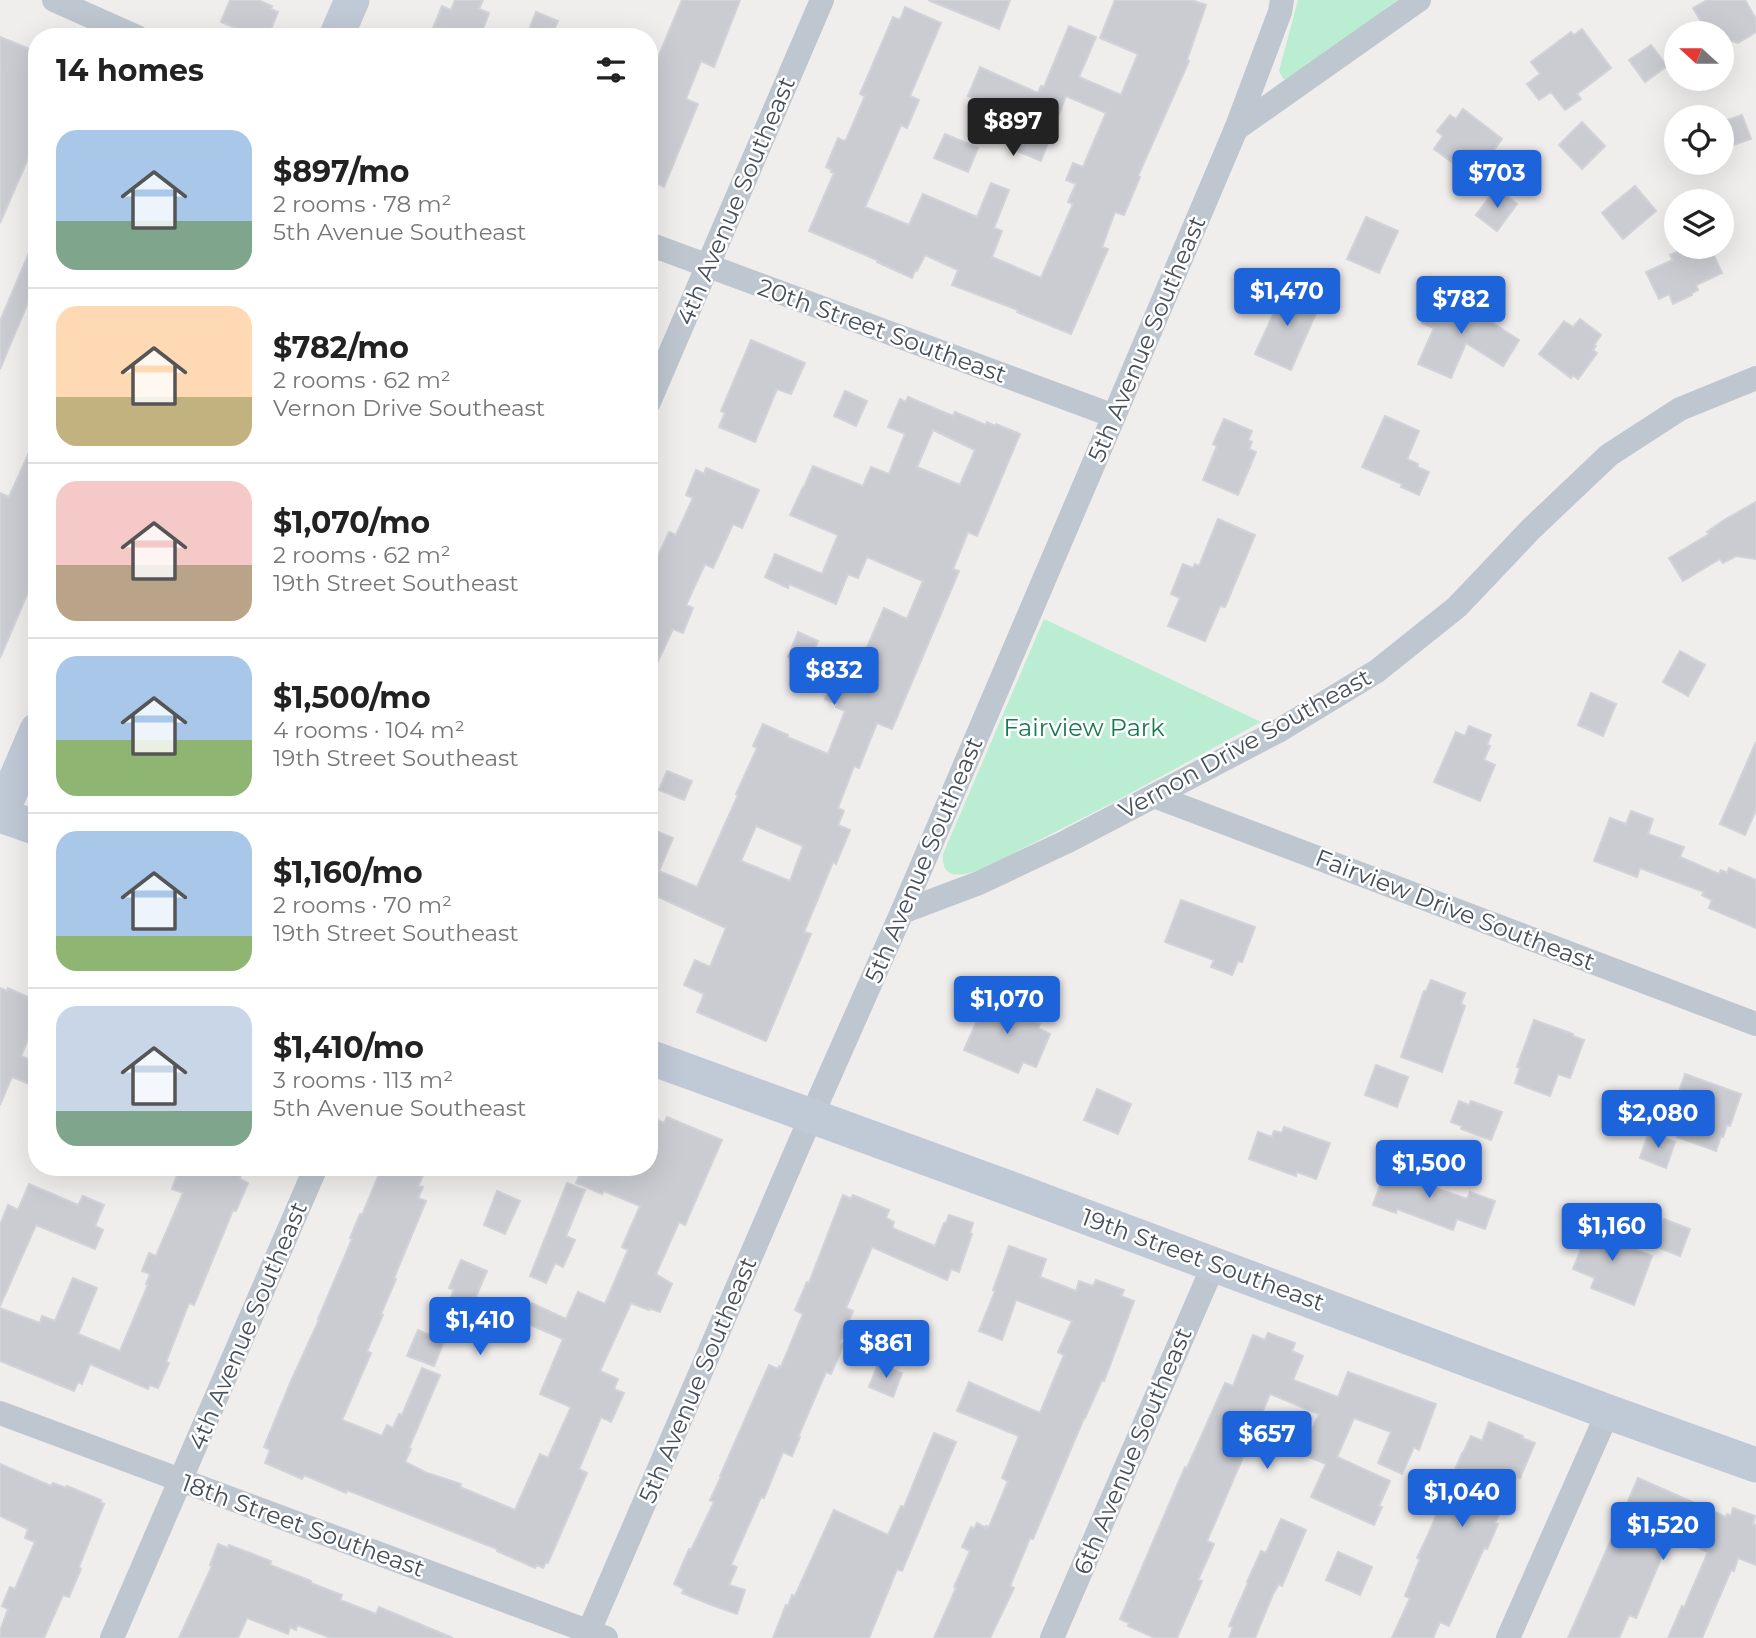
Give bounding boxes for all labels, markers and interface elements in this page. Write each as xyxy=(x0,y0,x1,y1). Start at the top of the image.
north arrow xyxy=(1664,21,1734,91)
map controls xyxy=(1664,21,1734,259)
icon: filters xyxy=(592,51,630,89)
text: 14 homes xyxy=(56,52,204,89)
street label: 4th Avenue Southeast xyxy=(670,72,801,329)
pin: $897 xyxy=(972,99,1054,158)
button: locate xyxy=(1664,105,1734,175)
text: $897 xyxy=(984,107,1042,135)
pin: $703 xyxy=(1456,150,1538,210)
text: $897/mo xyxy=(273,153,409,190)
icon: home xyxy=(112,158,196,242)
text: $703 xyxy=(1468,159,1526,187)
button: layers xyxy=(1664,189,1734,259)
text: 2 rooms · 78 m² xyxy=(273,190,451,218)
street label: 5th Avenue Southeast xyxy=(1082,211,1212,466)
text: 5th Avenue Southeast xyxy=(273,218,526,246)
pin: $1,470 xyxy=(1230,268,1344,328)
street label: 20th Street Southeast xyxy=(754,272,1011,389)
pin: $782 xyxy=(1420,276,1502,336)
text: $1,470 xyxy=(1250,277,1324,305)
text: $782 xyxy=(1432,285,1490,313)
text: $782/mo xyxy=(273,329,409,366)
icon: home xyxy=(112,334,196,418)
text: 2 rooms · 62 m² xyxy=(273,366,451,394)
text: Vernon Drive Southeast xyxy=(273,394,545,422)
text: $1,070/mo xyxy=(273,504,430,541)
icon: home xyxy=(112,509,196,593)
text: 2 rooms · 62 m² xyxy=(273,541,451,569)
text: 19th Street Southeast xyxy=(273,569,519,597)
pin: $832 xyxy=(793,648,875,707)
text: $832 xyxy=(806,656,862,684)
street label: Vernon Drive Southeast xyxy=(1114,662,1376,825)
text: $1,500/mo xyxy=(273,679,431,716)
icon: home xyxy=(112,684,196,768)
park label: Fairview Park xyxy=(1003,713,1165,742)
text: 4 rooms · 104 m² xyxy=(273,716,465,744)
street label: 5th Avenue Southeast xyxy=(859,732,989,987)
text: 19th Street Southeast xyxy=(273,744,519,772)
street label: Fairview Drive Southeast xyxy=(1311,843,1599,976)
text: $1,160/mo xyxy=(273,854,423,891)
icon: home xyxy=(112,859,196,943)
text: 2 rooms · 70 m² xyxy=(273,891,452,919)
text: 19th Street Southeast xyxy=(273,919,519,947)
pin: $1,070 xyxy=(950,976,1064,1036)
text: $1,070 xyxy=(970,985,1044,1013)
text: $1,410/mo xyxy=(273,1029,424,1066)
icon: home xyxy=(112,1034,196,1118)
text: 3 rooms · 113 m² xyxy=(273,1066,453,1094)
pin: $2,080 xyxy=(1601,1090,1715,1150)
text: 5th Avenue Southeast xyxy=(273,1094,526,1122)
text: $2,080 xyxy=(1618,1099,1698,1127)
pin: $1,500 xyxy=(1372,1140,1486,1200)
text: $1,500 xyxy=(1392,1149,1466,1177)
street label: 4th Avenue Southeast xyxy=(182,1197,313,1454)
street label: 19th Street Southeast xyxy=(1078,1202,1329,1317)
pin: $1,160 xyxy=(1555,1204,1669,1263)
text: $1,160 xyxy=(1578,1212,1646,1240)
street label: 5th Avenue Southeast xyxy=(633,1252,763,1507)
pin: $1,410 xyxy=(423,1298,537,1357)
text: $1,410 xyxy=(445,1306,515,1334)
pin: $861 xyxy=(845,1320,927,1380)
street label: 6th Avenue Southeast xyxy=(1067,1323,1198,1579)
text: $861 xyxy=(859,1329,913,1357)
pin: $657 xyxy=(1226,1412,1308,1471)
text: $657 xyxy=(1239,1420,1296,1448)
street label: 18th Street Southeast xyxy=(178,1468,429,1583)
pin: $1,040 xyxy=(1405,1470,1519,1529)
text: $1,040 xyxy=(1424,1478,1500,1506)
pin: $1,520 xyxy=(1606,1502,1720,1562)
text: $1,520 xyxy=(1627,1511,1699,1539)

